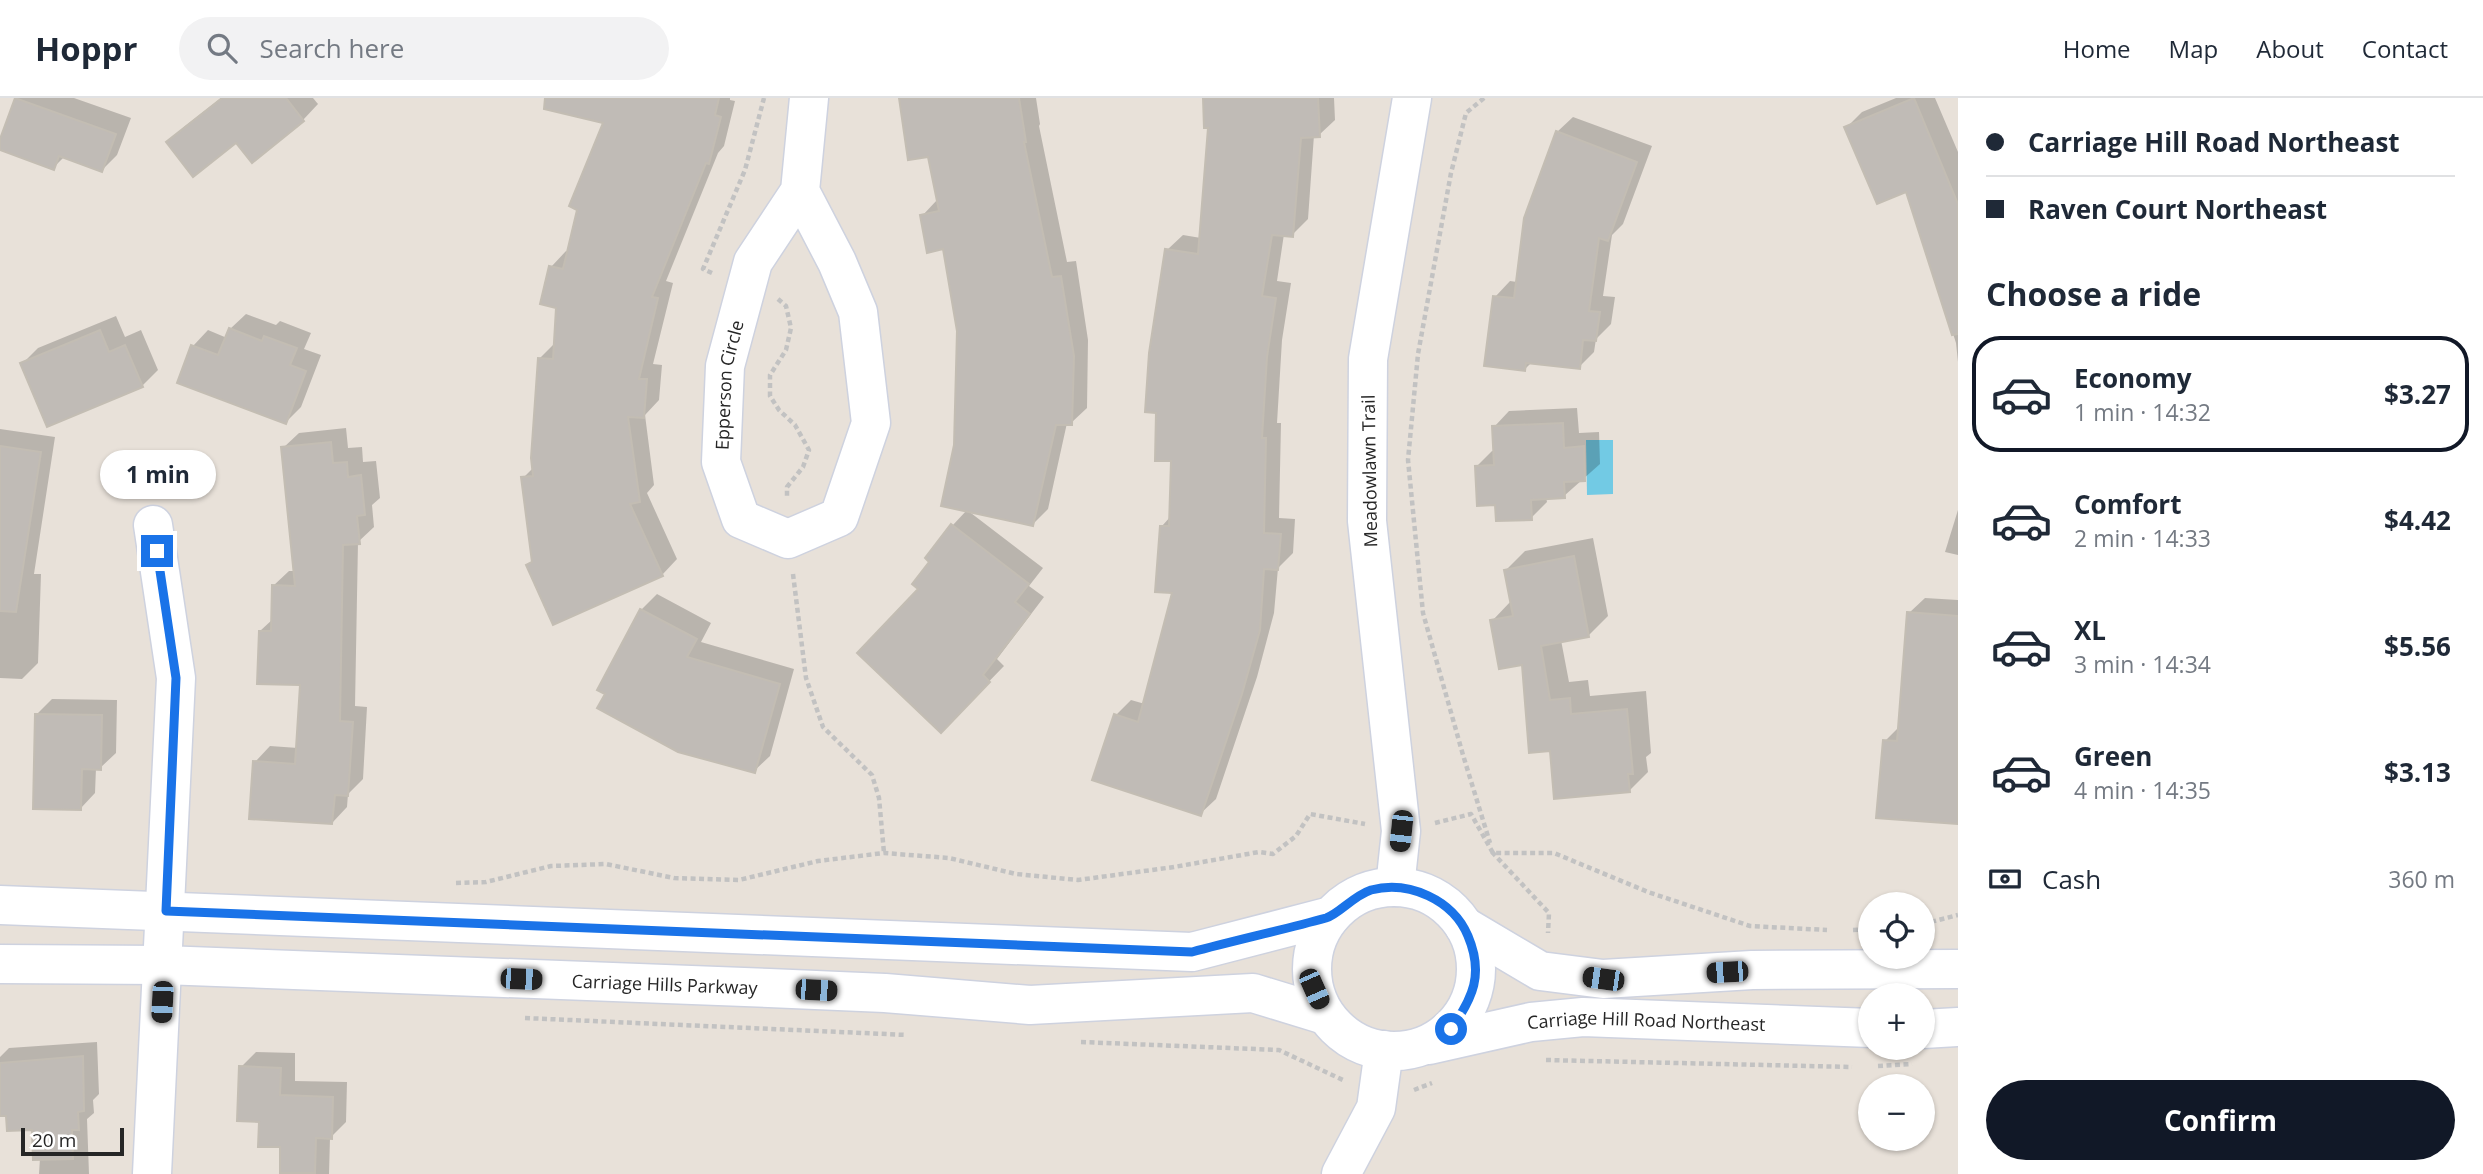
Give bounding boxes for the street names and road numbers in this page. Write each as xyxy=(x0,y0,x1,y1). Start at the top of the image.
street label: Epperson Circle xyxy=(710,317,749,450)
street label: Meadowlawn Trail xyxy=(1356,394,1382,548)
street label: Carriage Hills Parkway xyxy=(571,969,759,1000)
street label: Carriage Hill Road Northeast xyxy=(1526,1005,1766,1036)

